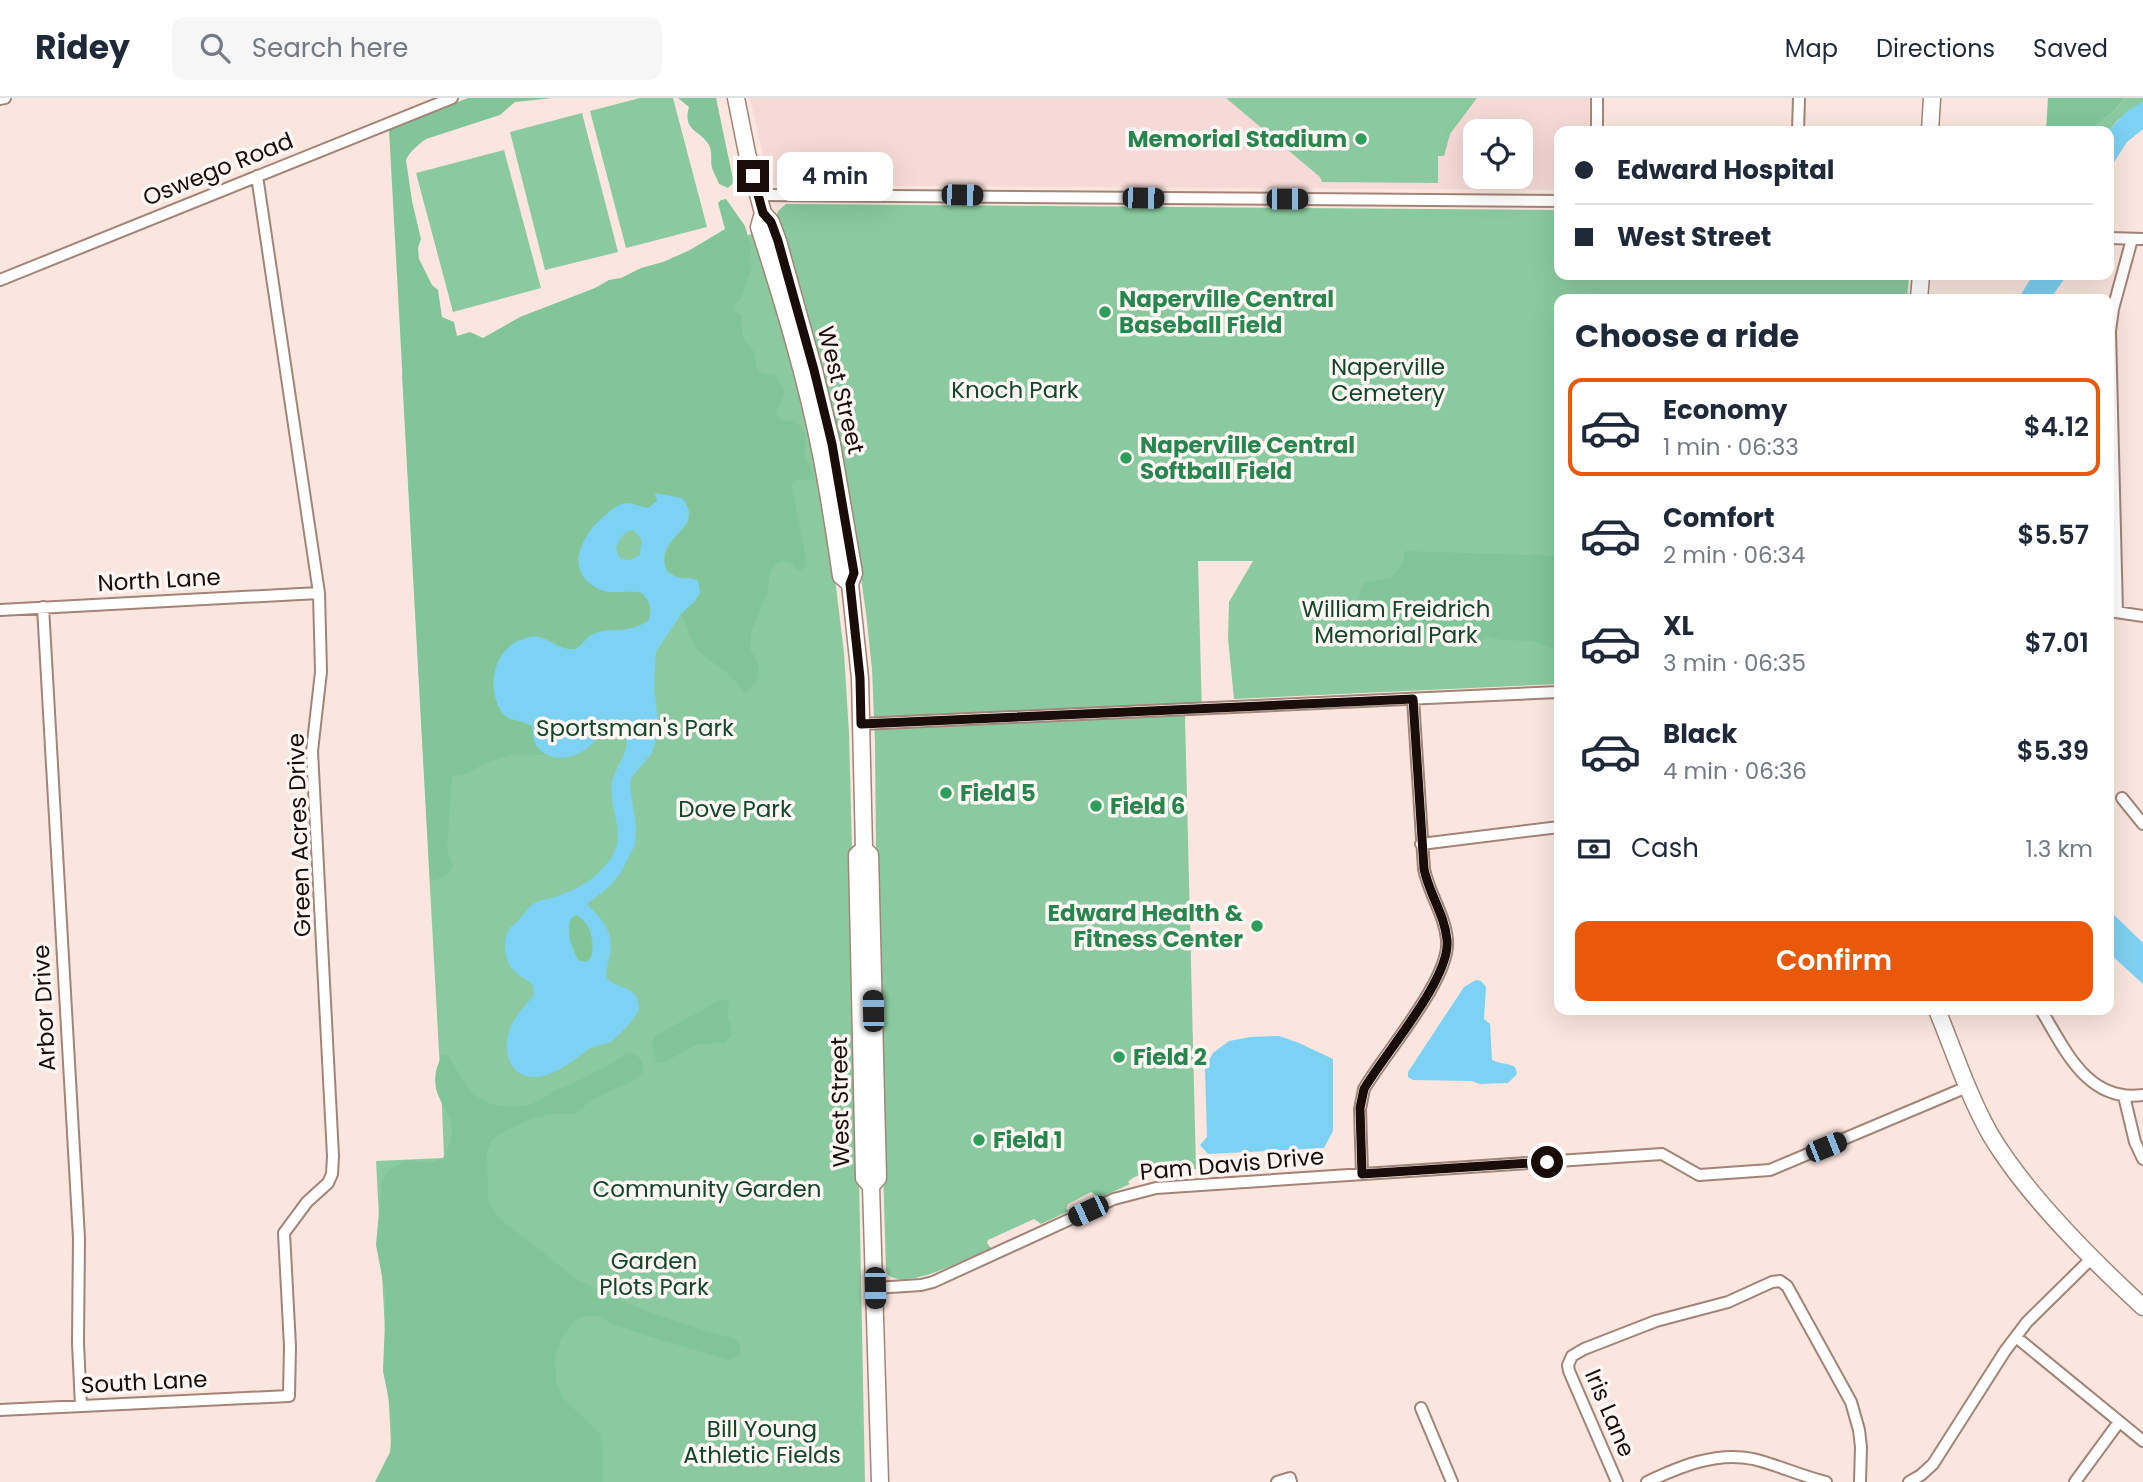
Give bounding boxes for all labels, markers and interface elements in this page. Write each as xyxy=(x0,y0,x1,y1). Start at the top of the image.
search box xyxy=(172,17,662,80)
text: Ridey xyxy=(35,24,130,71)
icon: search xyxy=(196,29,234,67)
text: Search here xyxy=(252,30,408,66)
text: Map xyxy=(1785,32,1838,65)
text: Directions xyxy=(1876,32,1995,65)
text: Saved xyxy=(2033,32,2108,65)
map controls xyxy=(1463,119,1533,189)
button: locate xyxy=(1463,119,1533,189)
place label: Memorial Stadium xyxy=(1127,123,1347,155)
street label: Oswego Road xyxy=(138,124,298,214)
marker: Memorial Stadium xyxy=(1353,131,1369,147)
callout: 4 min xyxy=(778,152,893,200)
text: Edward Hospital xyxy=(1617,152,1834,188)
route end xyxy=(737,160,769,192)
text: 4 min xyxy=(802,160,868,192)
car xyxy=(941,184,984,206)
car xyxy=(1122,187,1165,209)
car xyxy=(1267,189,1309,210)
text: West Street xyxy=(1617,219,1771,255)
place label: Naperville Central Baseball Field xyxy=(1119,283,1334,341)
marker: Naperville Central Baseball Field xyxy=(1097,304,1113,320)
text: Choose a ride xyxy=(1575,313,1799,358)
street label: West Street xyxy=(810,323,872,457)
park label: Naperville Cemetery xyxy=(1331,351,1445,409)
park label: Knoch Park xyxy=(951,374,1079,406)
text: Economy xyxy=(1663,392,1787,428)
icon: car xyxy=(1579,396,1642,459)
text: $4.12 xyxy=(2024,409,2089,445)
place label: Naperville Central Softball Field xyxy=(1140,429,1355,487)
text: 1 min · 06:33 xyxy=(1663,431,1799,463)
marker: Naperville Central Softball Field xyxy=(1118,450,1134,466)
text: Comfort xyxy=(1663,500,1775,536)
icon: car xyxy=(1579,504,1642,567)
text: $5.57 xyxy=(2017,517,2089,553)
text: 2 min · 06:34 xyxy=(1663,539,1806,571)
street label: North Lane xyxy=(97,561,221,599)
park label: William Freidrich Memorial Park xyxy=(1301,593,1491,651)
text: XL xyxy=(1663,608,1694,644)
icon: car xyxy=(1579,612,1642,675)
text: $7.01 xyxy=(2025,625,2089,661)
text: 3 min · 06:35 xyxy=(1663,647,1806,679)
park label: Sportsman's Park xyxy=(536,712,734,744)
text: Black xyxy=(1663,716,1737,752)
icon: car xyxy=(1579,720,1642,783)
street label: Green Acres Drive xyxy=(279,733,319,937)
text: $5.39 xyxy=(2017,733,2089,769)
text: 4 min · 06:36 xyxy=(1663,755,1807,787)
place label: Field 5 xyxy=(960,777,1036,809)
marker: Field 5 xyxy=(938,785,954,801)
place label: Field 6 xyxy=(1110,790,1185,822)
park label: Dove Park xyxy=(678,793,792,825)
marker: Field 6 xyxy=(1088,798,1104,814)
icon: cash xyxy=(1575,830,1613,868)
text: Cash xyxy=(1631,830,1699,866)
text: 1.3 km xyxy=(2026,833,2093,865)
place label: Edward Health & Fitness Center xyxy=(1048,897,1244,955)
marker: Edward Health & Fitness Center xyxy=(1249,918,1265,934)
button: Confirm xyxy=(1575,921,2093,1001)
street label: Arbor Drive xyxy=(25,944,63,1072)
car xyxy=(863,990,884,1032)
street label: West Street xyxy=(823,1036,857,1168)
place label: Field 2 xyxy=(1133,1041,1207,1073)
marker: Field 2 xyxy=(1111,1049,1127,1065)
place label: Field 1 xyxy=(993,1124,1062,1156)
car xyxy=(1803,1129,1850,1165)
marker: Field 1 xyxy=(971,1132,987,1148)
street label: Pam Davis Drive xyxy=(1139,1140,1325,1188)
route start xyxy=(1531,1146,1563,1178)
park label: Community Garden xyxy=(593,1173,821,1205)
car xyxy=(1065,1193,1112,1229)
park label: Garden Plots Park xyxy=(599,1245,709,1303)
car xyxy=(865,1267,886,1309)
street label: South Lane xyxy=(80,1363,208,1401)
street label: Iris Lane xyxy=(1577,1364,1643,1462)
park label: Bill Young Athletic Fields xyxy=(683,1413,841,1471)

